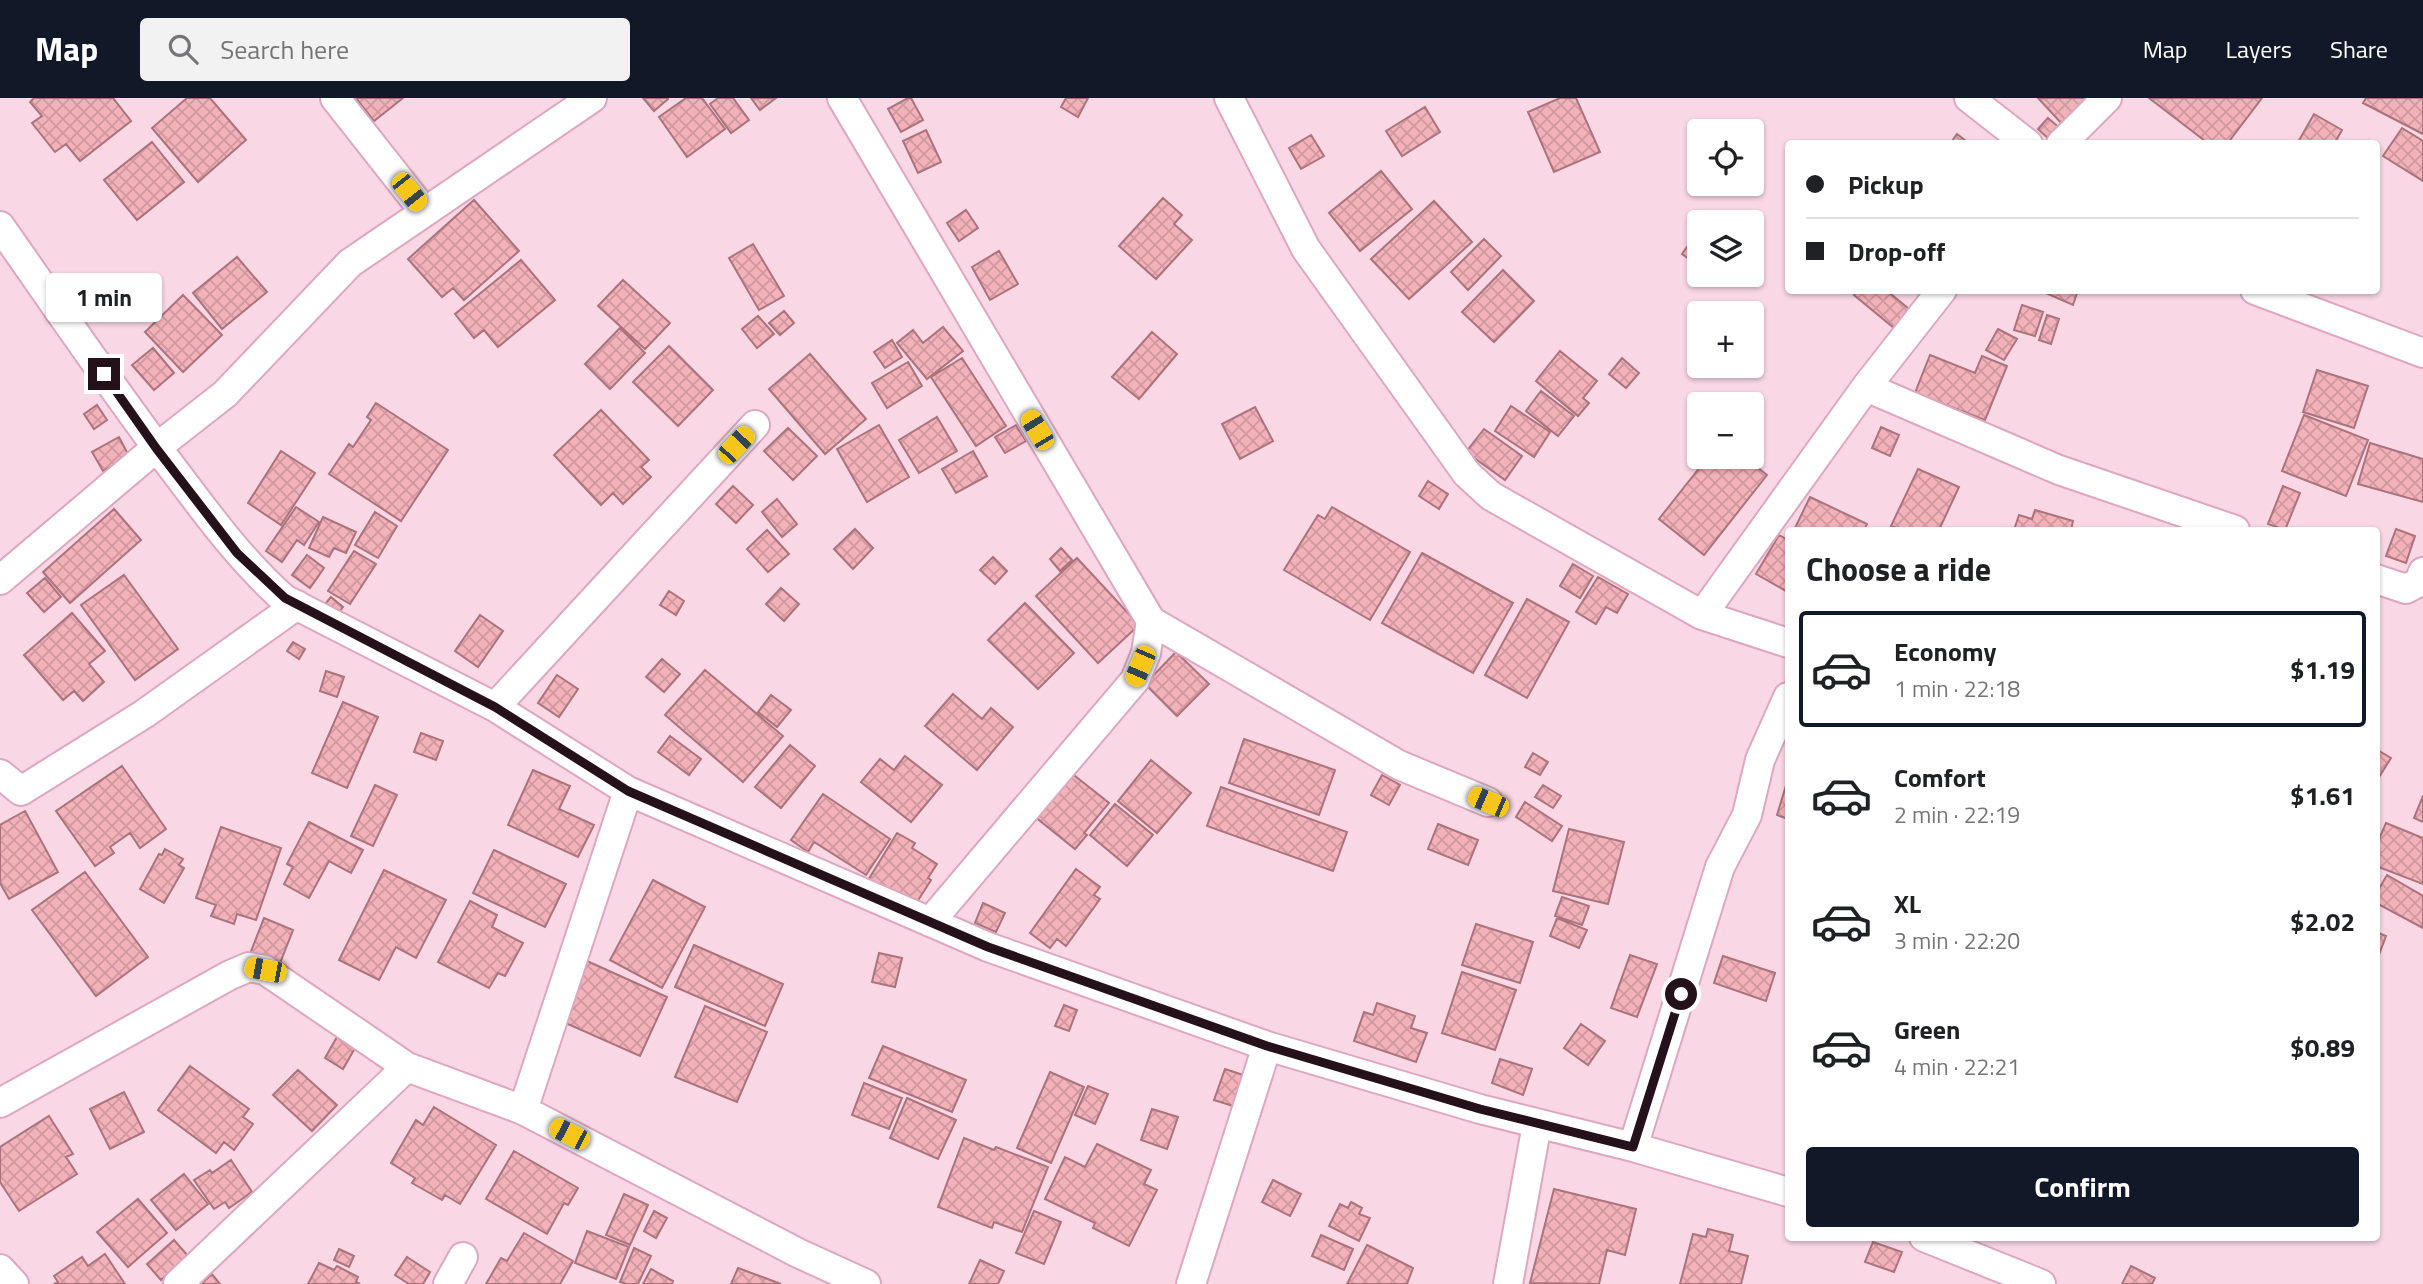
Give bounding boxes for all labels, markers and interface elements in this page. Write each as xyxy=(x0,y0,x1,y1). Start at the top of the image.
search box xyxy=(140,18,630,81)
text: Map xyxy=(35,24,98,74)
icon: search xyxy=(164,30,202,68)
text: Search here xyxy=(220,30,349,69)
text: Map xyxy=(2143,31,2188,67)
text: Layers xyxy=(2226,31,2292,67)
text: Share xyxy=(2330,31,2388,67)
map controls xyxy=(1687,119,1764,469)
button: locate xyxy=(1687,119,1764,196)
text: Pickup xyxy=(1848,165,1924,204)
car xyxy=(388,169,431,215)
button: layers xyxy=(1687,210,1764,287)
text: Drop-off xyxy=(1848,232,1945,271)
callout: 1 min xyxy=(46,272,162,322)
text: 1 min xyxy=(76,280,132,315)
button: + xyxy=(1687,301,1764,378)
route end xyxy=(88,358,120,390)
button: − xyxy=(1687,392,1764,469)
car xyxy=(1018,407,1057,453)
car xyxy=(714,422,759,468)
text: Choose a ride xyxy=(1806,545,1991,593)
text: Economy xyxy=(1894,632,1996,671)
icon: car xyxy=(1810,638,1873,701)
car xyxy=(1123,643,1158,689)
text: $1.19 xyxy=(2290,650,2355,689)
text: 1 min · 22:18 xyxy=(1894,671,2020,706)
text: Comfort xyxy=(1894,758,1986,797)
icon: car xyxy=(1810,764,1873,827)
text: $1.61 xyxy=(2290,776,2355,815)
car xyxy=(1465,784,1512,820)
text: 2 min · 22:19 xyxy=(1894,797,2020,832)
text: XL xyxy=(1894,884,1921,923)
icon: car xyxy=(1810,890,1873,953)
text: $2.02 xyxy=(2290,902,2355,941)
text: 3 min · 22:20 xyxy=(1894,923,2020,958)
car xyxy=(243,956,288,984)
route start xyxy=(1665,978,1697,1010)
text: Green xyxy=(1894,1010,1960,1049)
icon: car xyxy=(1810,1016,1873,1079)
text: $0.89 xyxy=(2290,1028,2355,1067)
text: 4 min · 22:21 xyxy=(1894,1049,2020,1084)
car xyxy=(546,1115,593,1153)
button: Confirm xyxy=(1806,1147,2359,1227)

